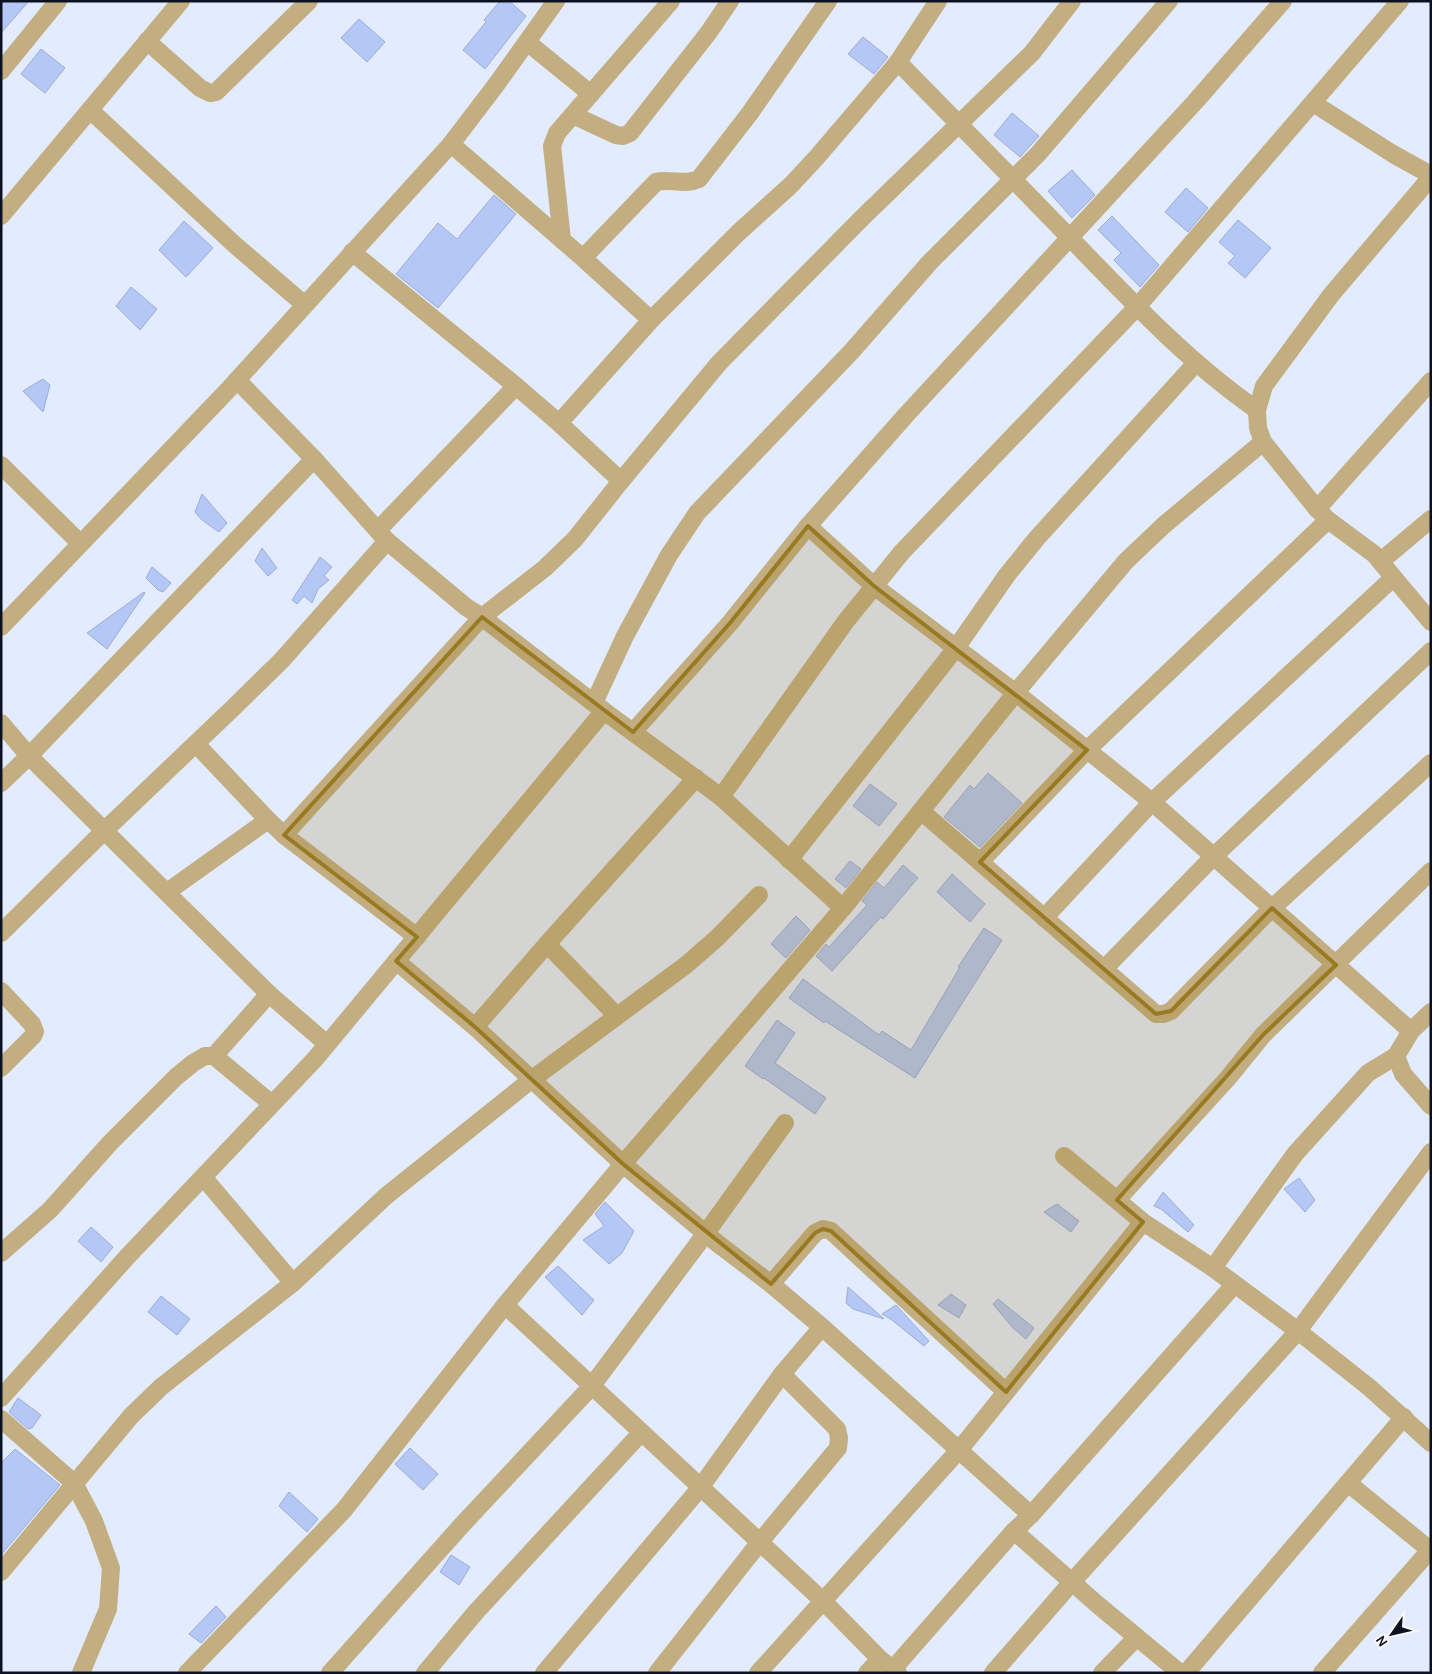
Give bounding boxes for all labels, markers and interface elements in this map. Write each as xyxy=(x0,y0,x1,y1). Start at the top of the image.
north arrow xyxy=(1367,1609,1417,1659)
text: N xyxy=(1372,1632,1391,1650)

